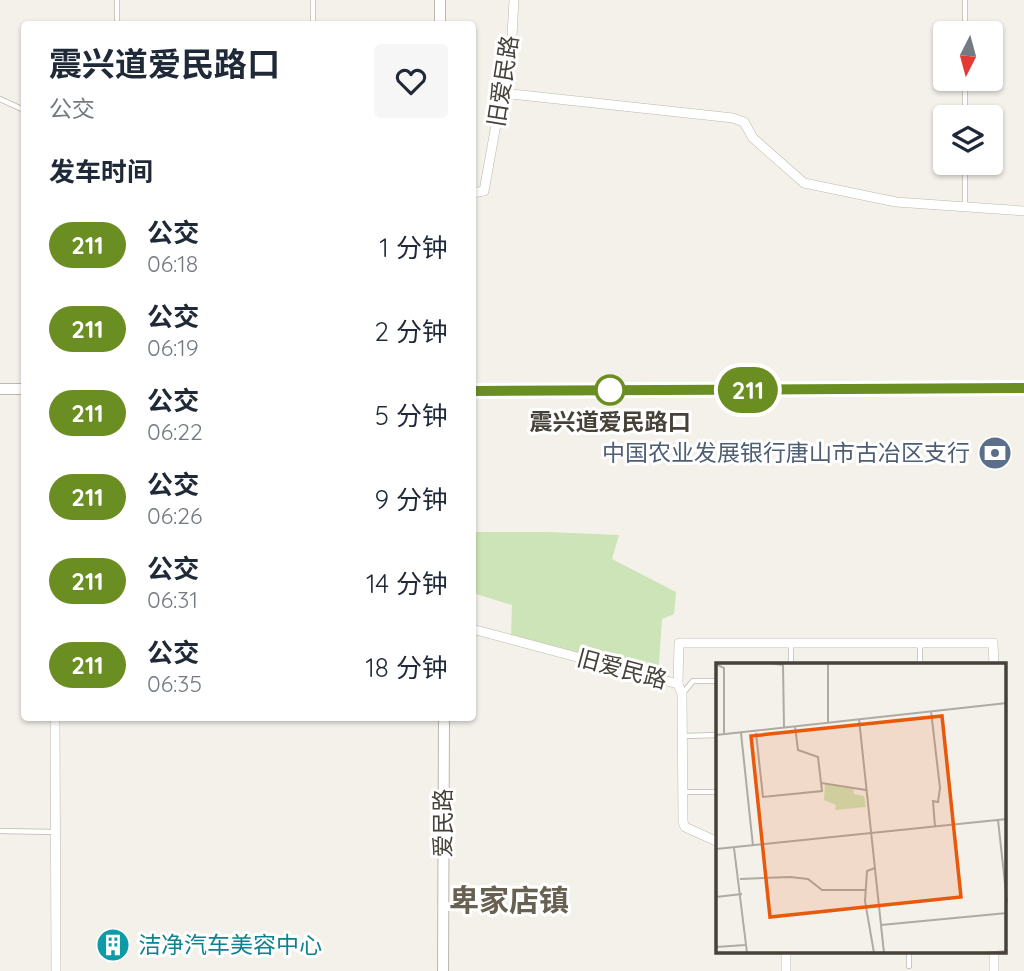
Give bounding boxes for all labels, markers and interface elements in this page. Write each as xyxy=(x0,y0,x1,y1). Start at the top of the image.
north arrow xyxy=(933,21,1003,91)
map controls xyxy=(933,21,1003,175)
street label: 旧爱民路 xyxy=(481,33,524,129)
text: 震兴道爱民路口 xyxy=(49,43,280,84)
button: heart xyxy=(374,44,448,118)
text: 公交 xyxy=(49,94,95,123)
button: layers xyxy=(933,105,1003,175)
text: 发车时间 xyxy=(49,155,153,188)
text: 公交 xyxy=(147,216,199,249)
text: 211 xyxy=(71,230,104,260)
text: 1 分钟 xyxy=(379,231,448,264)
text: 06:18 xyxy=(147,249,198,278)
text: 公交 xyxy=(147,300,199,333)
text: 211 xyxy=(71,314,104,344)
text: 2 分钟 xyxy=(374,315,448,348)
text: 06:19 xyxy=(147,333,199,362)
line badge: 211 xyxy=(708,367,788,413)
marker: 震兴道爱民路口 xyxy=(595,375,625,405)
text: 211 xyxy=(732,375,764,405)
text: 公交 xyxy=(147,384,199,417)
text: 211 xyxy=(71,398,104,428)
text: 5 分钟 xyxy=(375,399,448,432)
place label: 震兴道爱民路口 xyxy=(530,407,691,436)
text: 06:22 xyxy=(147,417,203,446)
bank icon: 中国农业发展银行唐山市古冶区支行 xyxy=(976,434,1014,472)
place label: 中国农业发展银行唐山市古冶区支行 xyxy=(602,438,970,467)
text: 公交 xyxy=(147,468,199,501)
text: 211 xyxy=(71,482,104,512)
text: 9 分钟 xyxy=(374,483,448,516)
text: 06:26 xyxy=(147,501,202,530)
text: 公交 xyxy=(147,552,199,585)
text: 211 xyxy=(71,566,104,596)
text: 14 分钟 xyxy=(366,567,448,600)
text: 06:31 xyxy=(147,585,198,614)
text: 公交 xyxy=(147,636,199,669)
street label: 旧爱民路 xyxy=(574,643,670,694)
text: 211 xyxy=(71,650,104,680)
text: 18 分钟 xyxy=(365,651,448,684)
inset map xyxy=(716,663,1006,954)
text: 06:35 xyxy=(147,669,202,698)
street label: 爱民路 xyxy=(428,789,457,858)
district label: 卑家店镇 xyxy=(449,881,569,919)
building icon: 洁净汽车美容中心 xyxy=(94,926,132,964)
place label: 洁净汽车美容中心 xyxy=(138,930,322,959)

